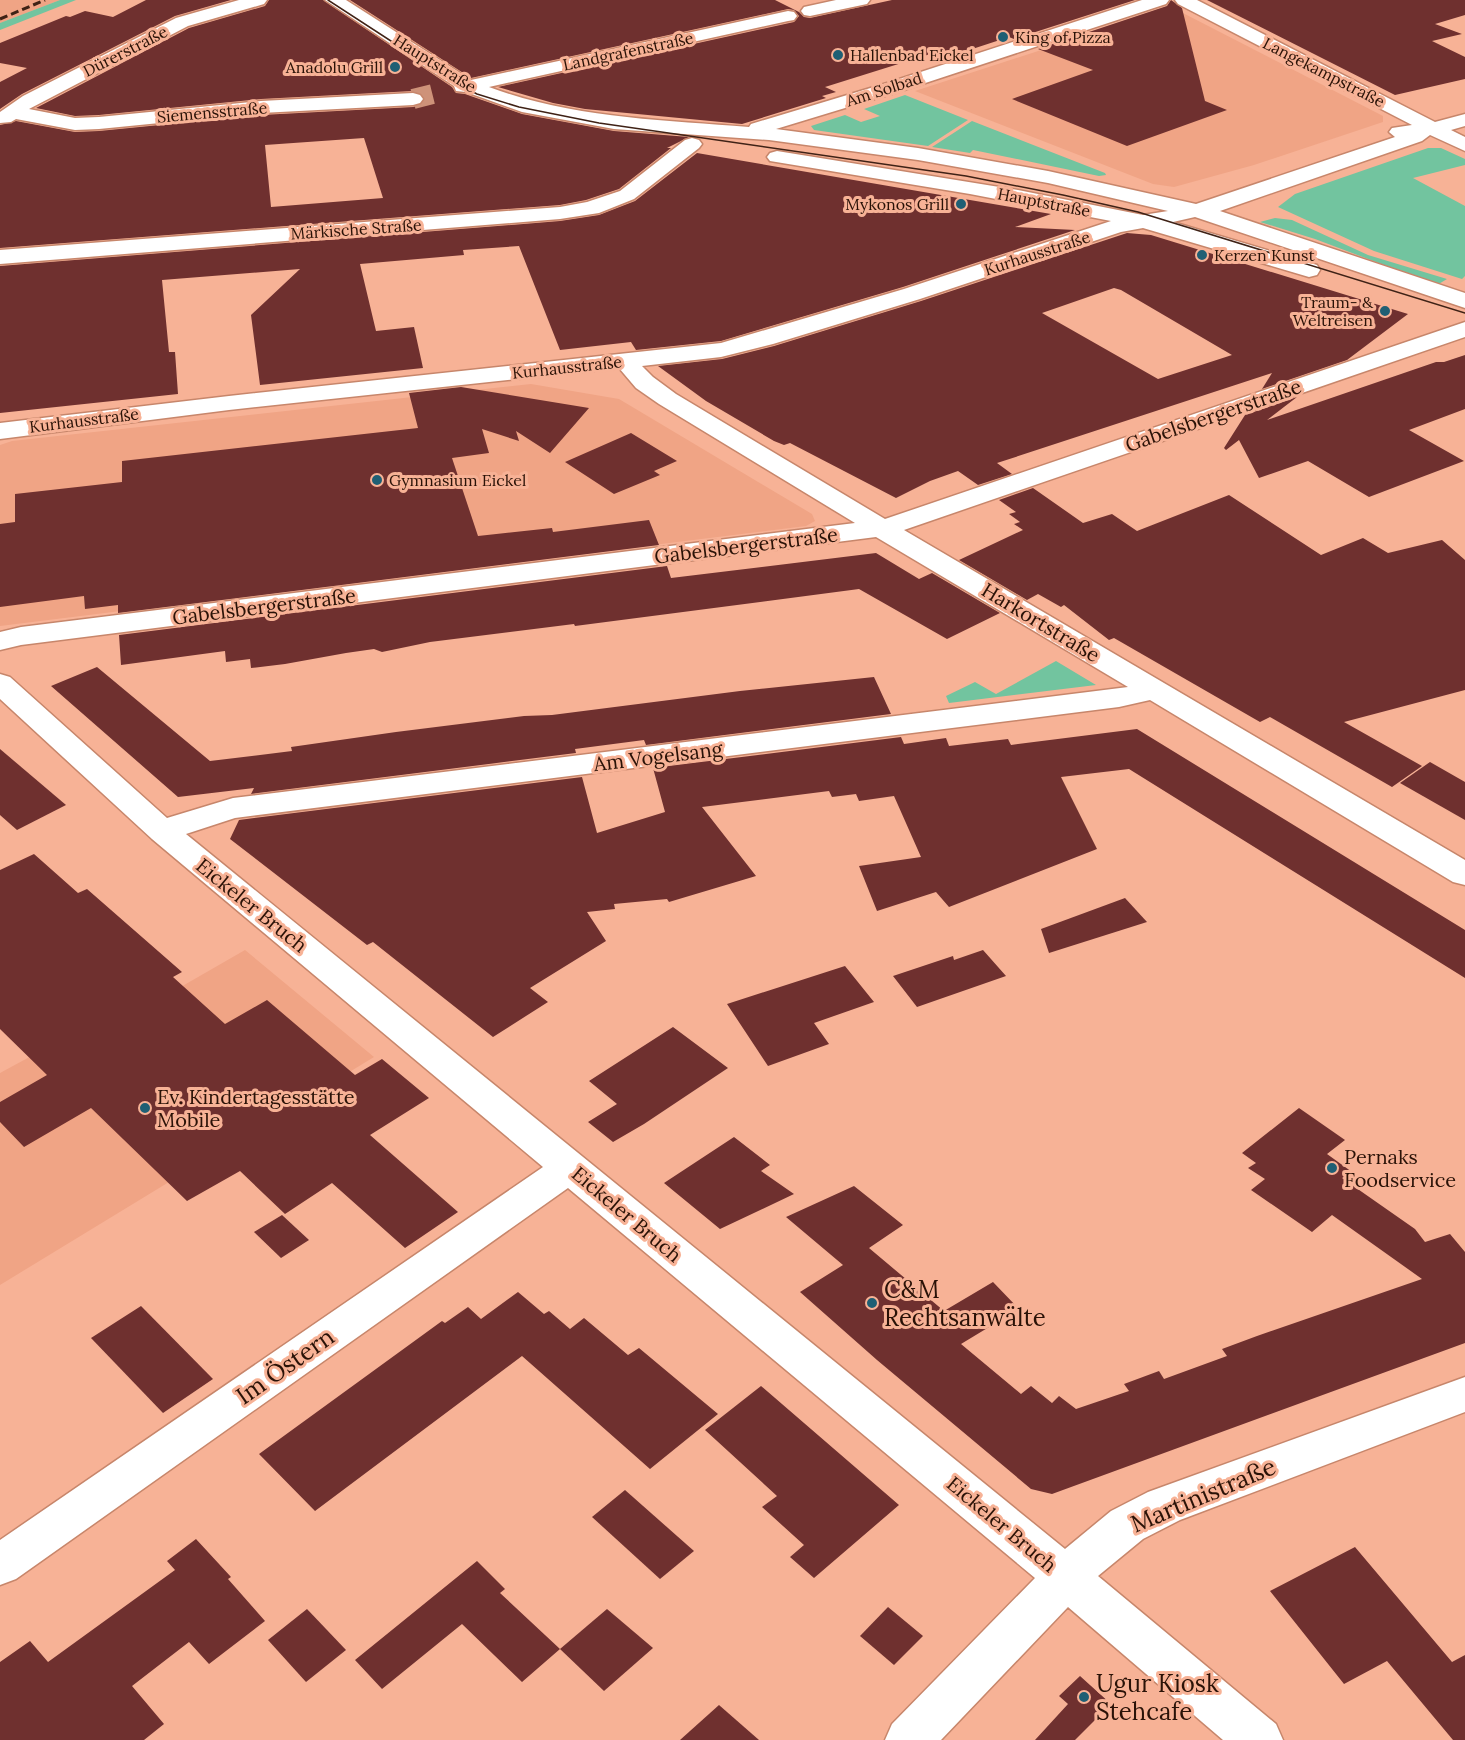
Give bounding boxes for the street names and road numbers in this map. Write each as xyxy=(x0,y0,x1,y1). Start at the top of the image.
street label: Dürerstraße xyxy=(79,21,171,81)
street label: Landgrafenstraße xyxy=(561,27,695,75)
street label: Hauptstraße xyxy=(390,30,480,97)
street label: Langekampstraße xyxy=(1260,33,1389,111)
street label: Am Solbad xyxy=(843,67,925,111)
street label: Siemensstraße xyxy=(156,97,268,127)
street label: Hauptstraße xyxy=(996,183,1092,221)
street label: Märkische Straße xyxy=(290,214,422,244)
street label: Kurhausstraße xyxy=(982,226,1093,280)
street label: Kurhausstraße xyxy=(511,351,623,383)
street label: Gabelsbergerstraße xyxy=(1122,373,1304,457)
street label: Kurhausstraße xyxy=(28,403,140,437)
street label: Gabelsbergerstraße xyxy=(653,521,839,569)
street label: Harkortstraße xyxy=(977,577,1105,667)
street label: Gabelsbergerstraße xyxy=(171,582,357,630)
street label: Am Vogelsang xyxy=(591,736,725,776)
street label: Eickeler Bruch xyxy=(191,853,313,957)
street label: Eickeler Bruch xyxy=(567,1161,687,1267)
street label: Im Östern xyxy=(230,1321,340,1411)
street label: Martinistraße xyxy=(1126,1451,1280,1539)
street label: Eickeler Bruch xyxy=(942,1471,1062,1577)

